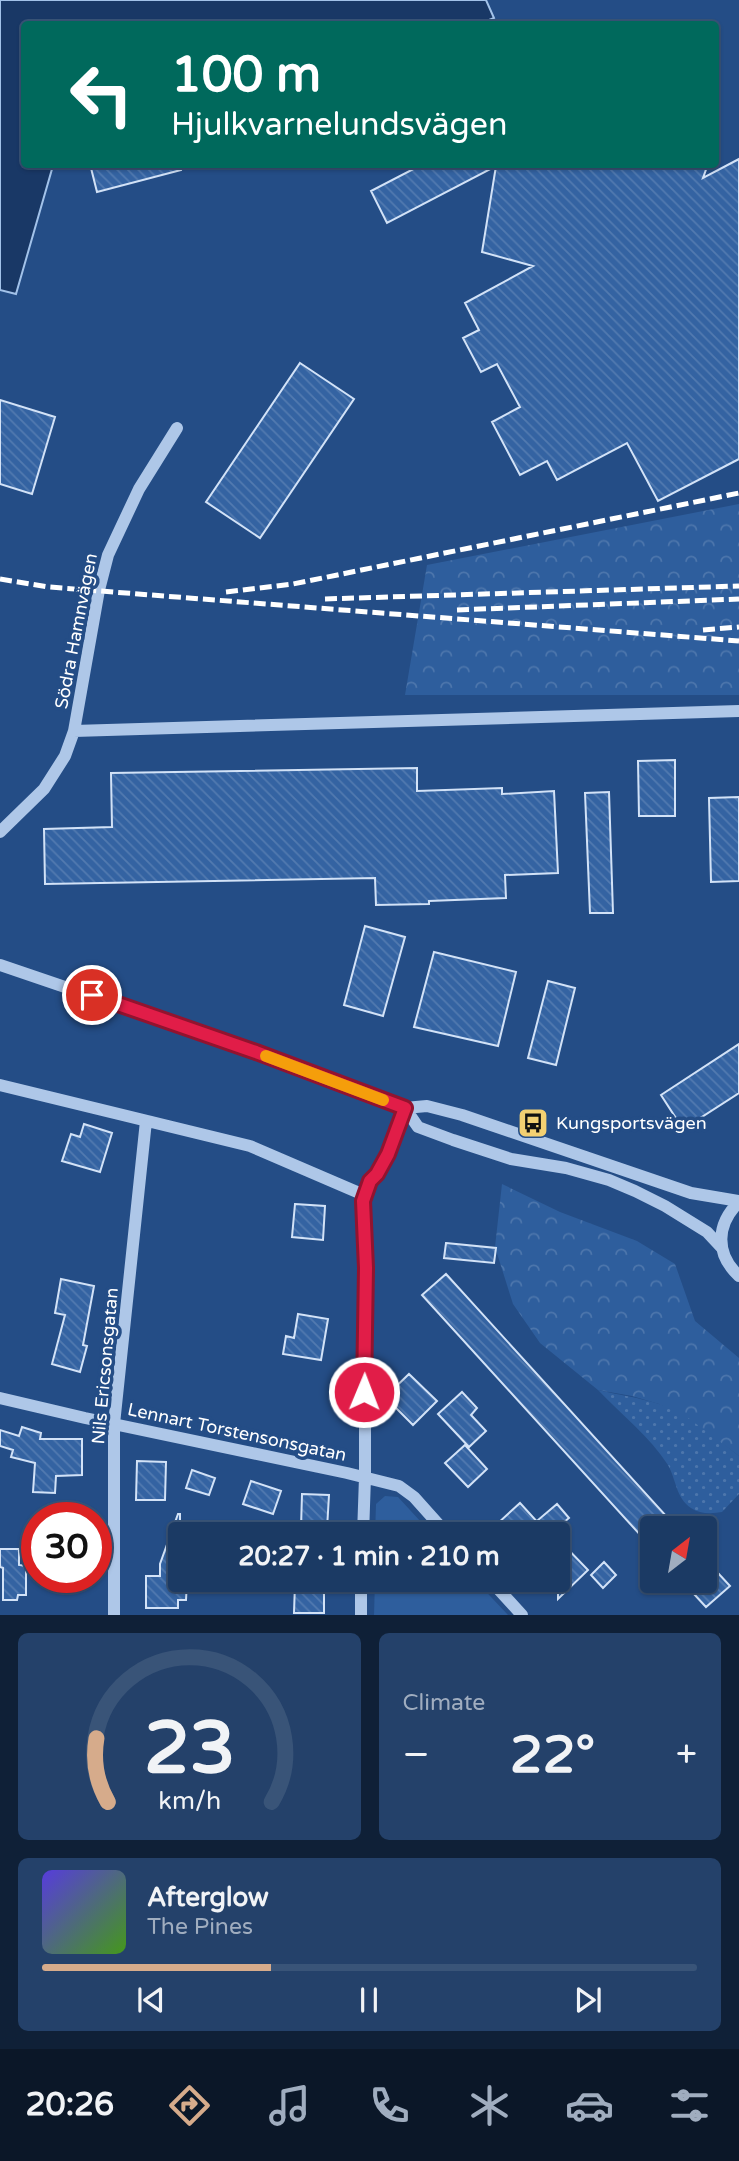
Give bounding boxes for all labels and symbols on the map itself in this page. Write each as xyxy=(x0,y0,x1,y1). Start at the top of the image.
street label: Södra Hamnvägen xyxy=(50,551,102,711)
pin xyxy=(62,965,122,1025)
bus stop icon: Kungsportsvägen xyxy=(516,1106,550,1140)
place label: Kungsportsvägen xyxy=(556,1112,707,1134)
street label: Nils Ericsonsgatan xyxy=(87,1287,123,1445)
position arrow xyxy=(327,1355,401,1429)
street label: Lennart Torstensonsgatan xyxy=(125,1398,349,1466)
speed limit sign: 30 xyxy=(21,1502,112,1593)
north arrow xyxy=(640,1516,718,1592)

